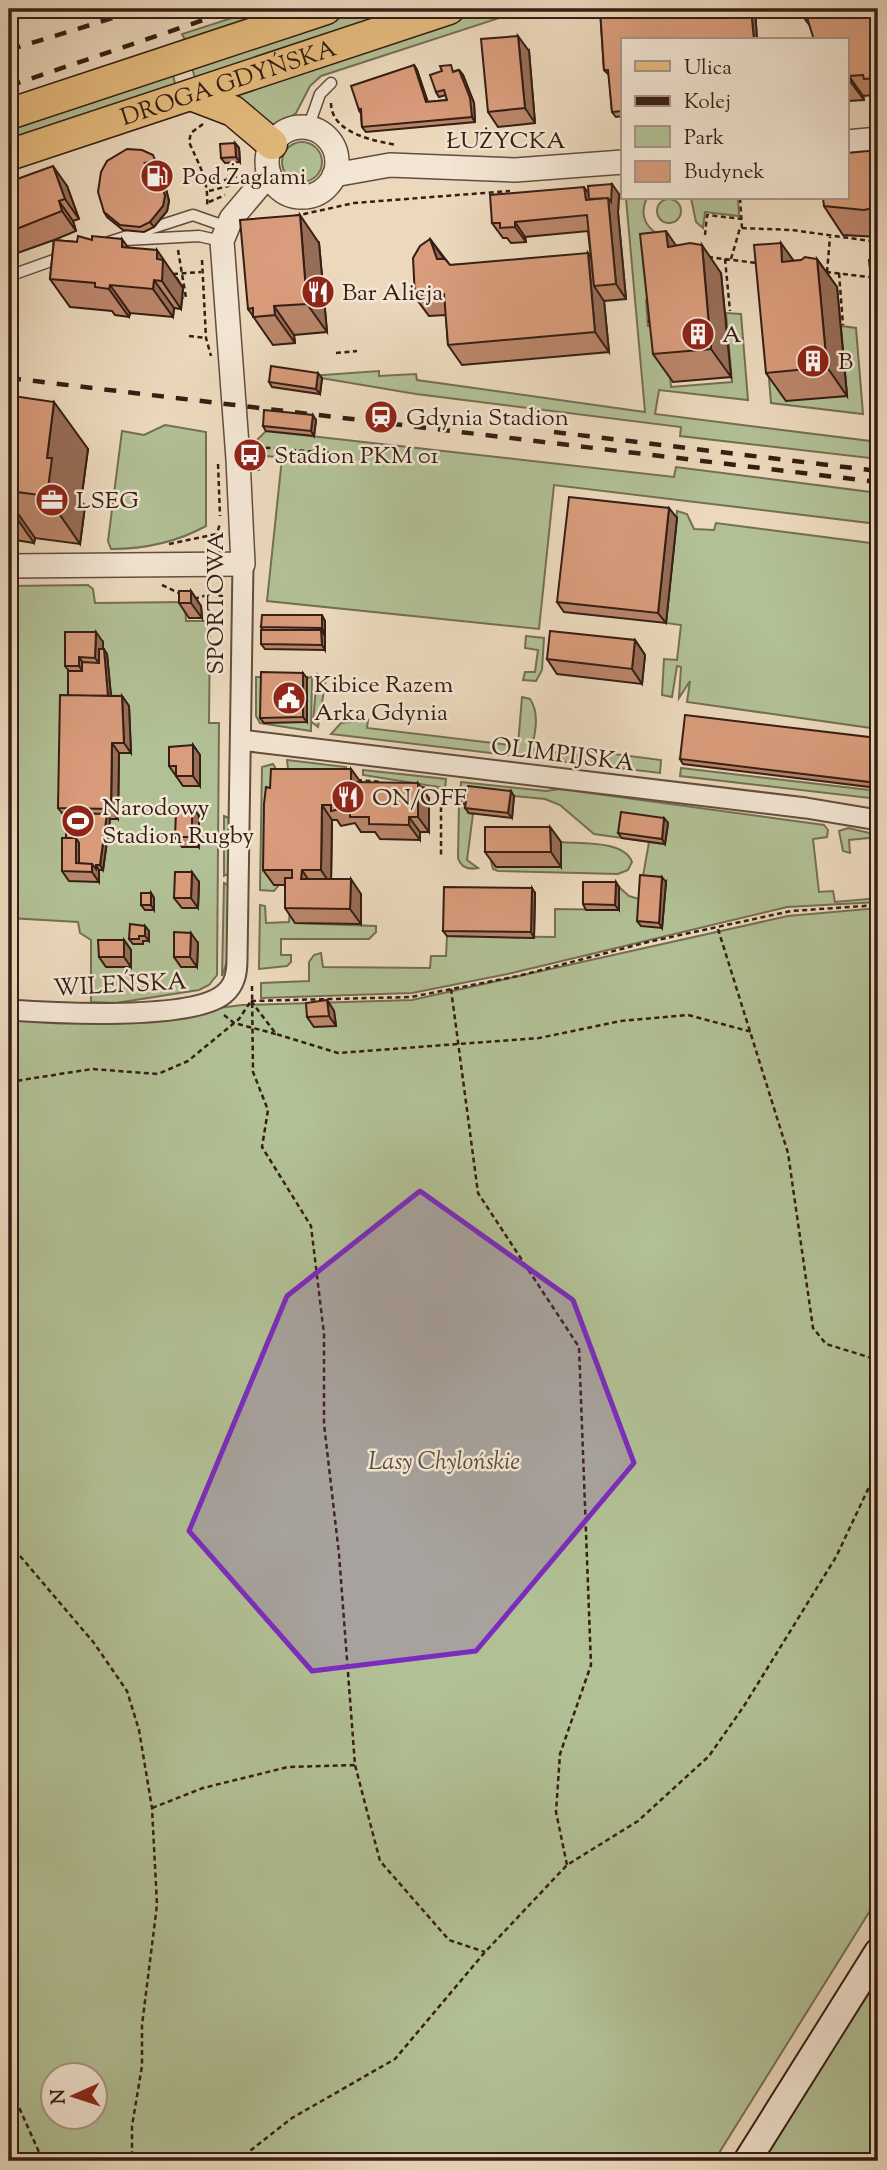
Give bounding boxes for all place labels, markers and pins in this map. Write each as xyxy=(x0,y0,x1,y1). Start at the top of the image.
fuel station icon: Pod Żaglami xyxy=(138,157,176,195)
place label: Pod Żaglami xyxy=(182,161,307,195)
restaurant icon: Bar Alicja xyxy=(299,273,337,311)
place label: Bar Alicja xyxy=(342,277,443,311)
building icon: A xyxy=(679,315,717,353)
place label: A xyxy=(722,319,742,353)
building icon: B xyxy=(794,342,832,380)
place label: B xyxy=(838,346,853,380)
station icon: Gdynia Stadion xyxy=(362,398,400,436)
place label: Gdynia Stadion xyxy=(406,402,569,436)
bus stop icon: Stadion PKM 01 xyxy=(231,436,269,474)
place label: Stadion PKM 01 xyxy=(274,440,439,474)
office icon: LSEG xyxy=(33,481,71,519)
place label: LSEG xyxy=(76,485,139,519)
place label: Kibice Razem Arka Gdynia xyxy=(314,669,453,731)
public building icon: Kibice Razem Arka Gdynia xyxy=(270,679,308,717)
restaurant icon: ON/OFF xyxy=(329,778,367,816)
place label: ON/OFF xyxy=(372,782,467,816)
place label: Narodowy Stadion Rugby xyxy=(102,792,254,854)
sports icon: Narodowy Stadion Rugby xyxy=(59,802,97,840)

